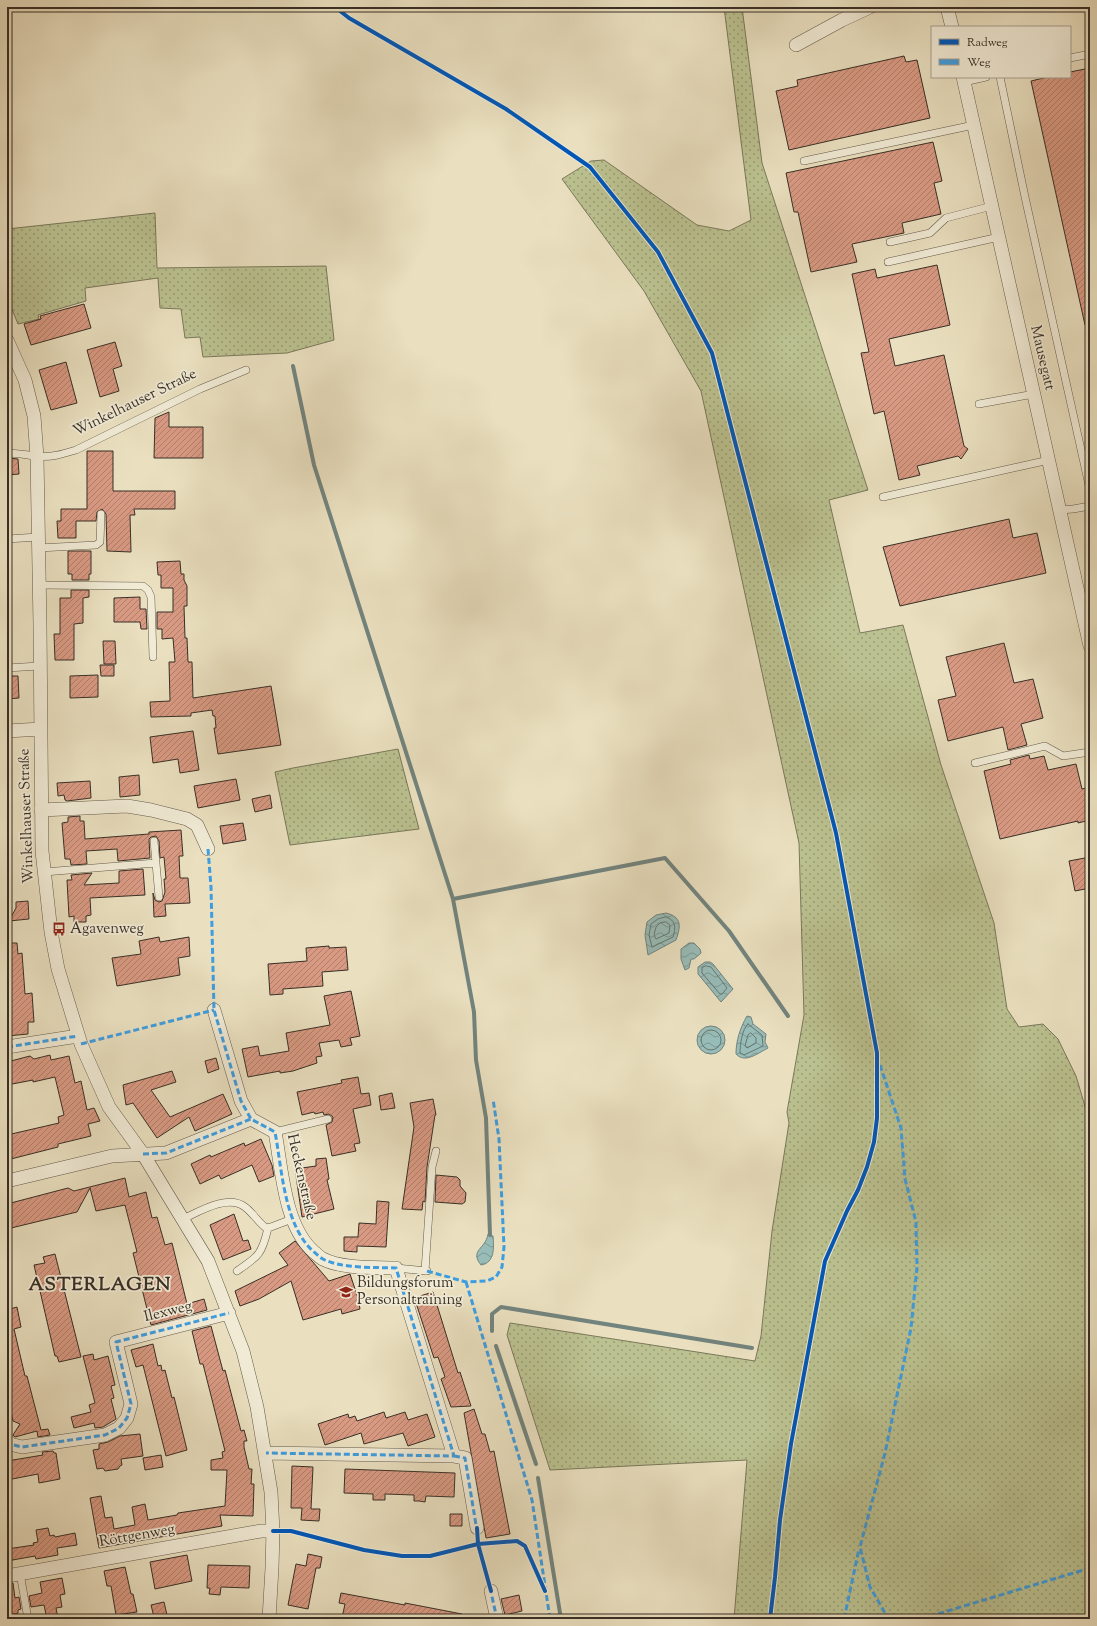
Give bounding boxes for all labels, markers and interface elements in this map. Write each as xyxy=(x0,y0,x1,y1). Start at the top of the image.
legend xyxy=(931,26,1071,78)
text: Radweg xyxy=(967,34,1008,52)
text: Weg xyxy=(967,54,991,72)
street label: Mausegatt xyxy=(1024,323,1060,393)
street label: Winkelhauser Straße xyxy=(70,364,200,442)
street label: Winkelhauser Straße xyxy=(14,748,40,884)
place label: Agavenweg xyxy=(70,919,144,940)
bus stop icon: Agavenweg xyxy=(51,921,67,937)
street label: Heckenstraße xyxy=(281,1132,321,1222)
district label: ASTERLAGEN xyxy=(28,1272,172,1299)
place label: Bildungsforum Personaltraining xyxy=(357,1273,462,1311)
school or university icon: Bildungsforum Personaltraining xyxy=(338,1284,354,1300)
street label: Ilexweg xyxy=(142,1296,194,1328)
street label: Röttgenweg xyxy=(98,1519,176,1553)

